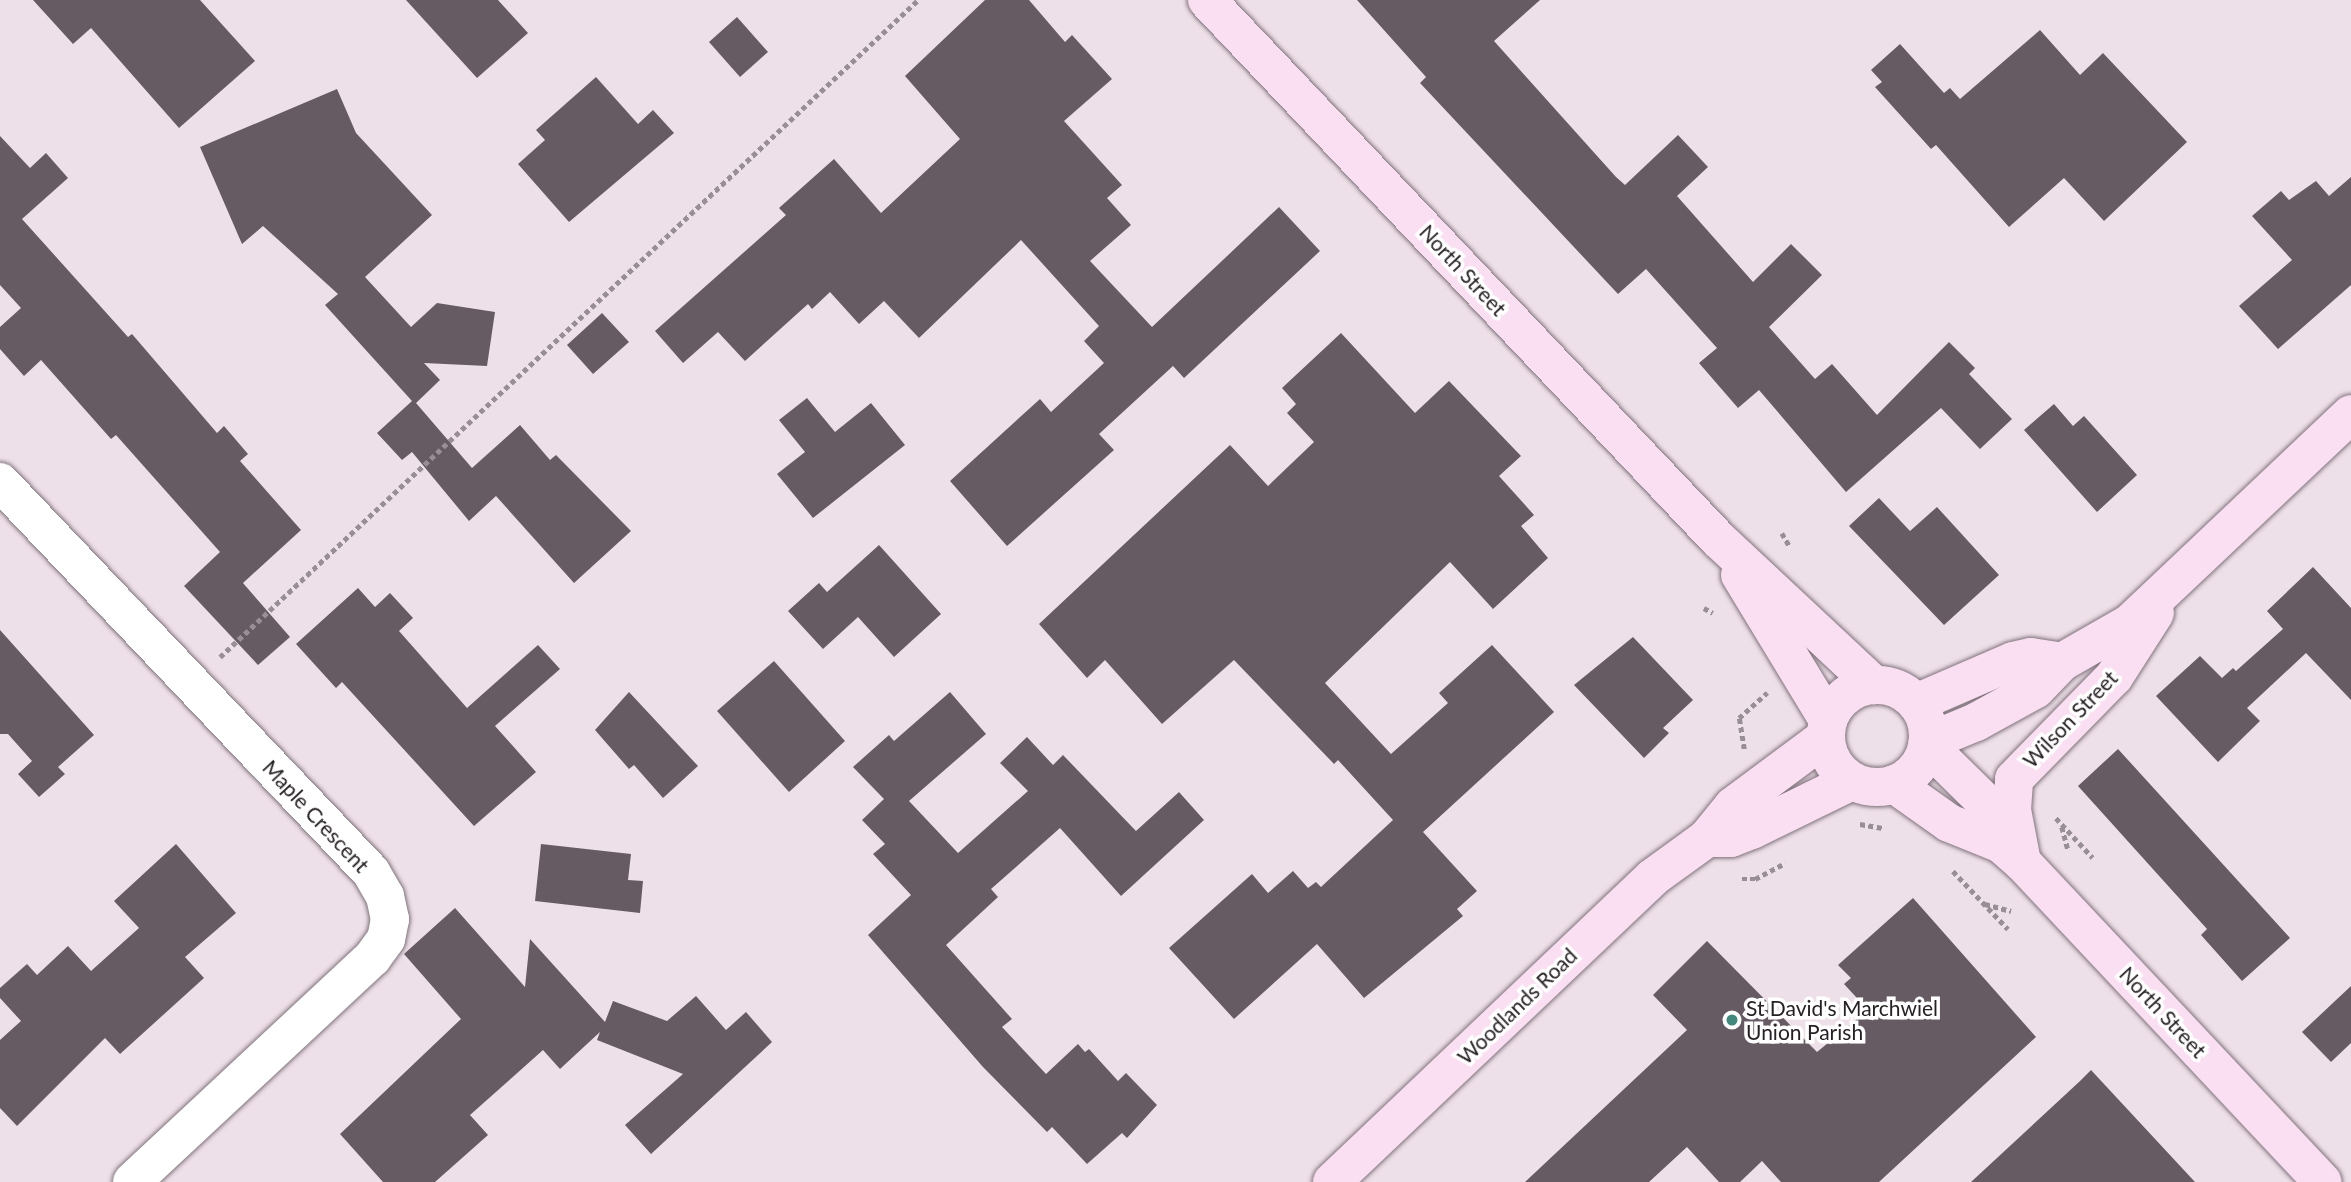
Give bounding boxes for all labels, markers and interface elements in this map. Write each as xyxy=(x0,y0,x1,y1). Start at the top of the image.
street label: North Street xyxy=(1415,219,1511,321)
street label: Wilson Street xyxy=(2018,665,2122,773)
street label: Maple Crescent xyxy=(258,755,374,877)
street label: Woodlands Road xyxy=(1452,943,1582,1069)
street label: North Street xyxy=(2115,961,2211,1063)
place label: St David's Marchwiel Union Parish xyxy=(1746,995,1938,1045)
marker: St David's Marchwiel Union Parish xyxy=(1724,1012,1740,1028)

